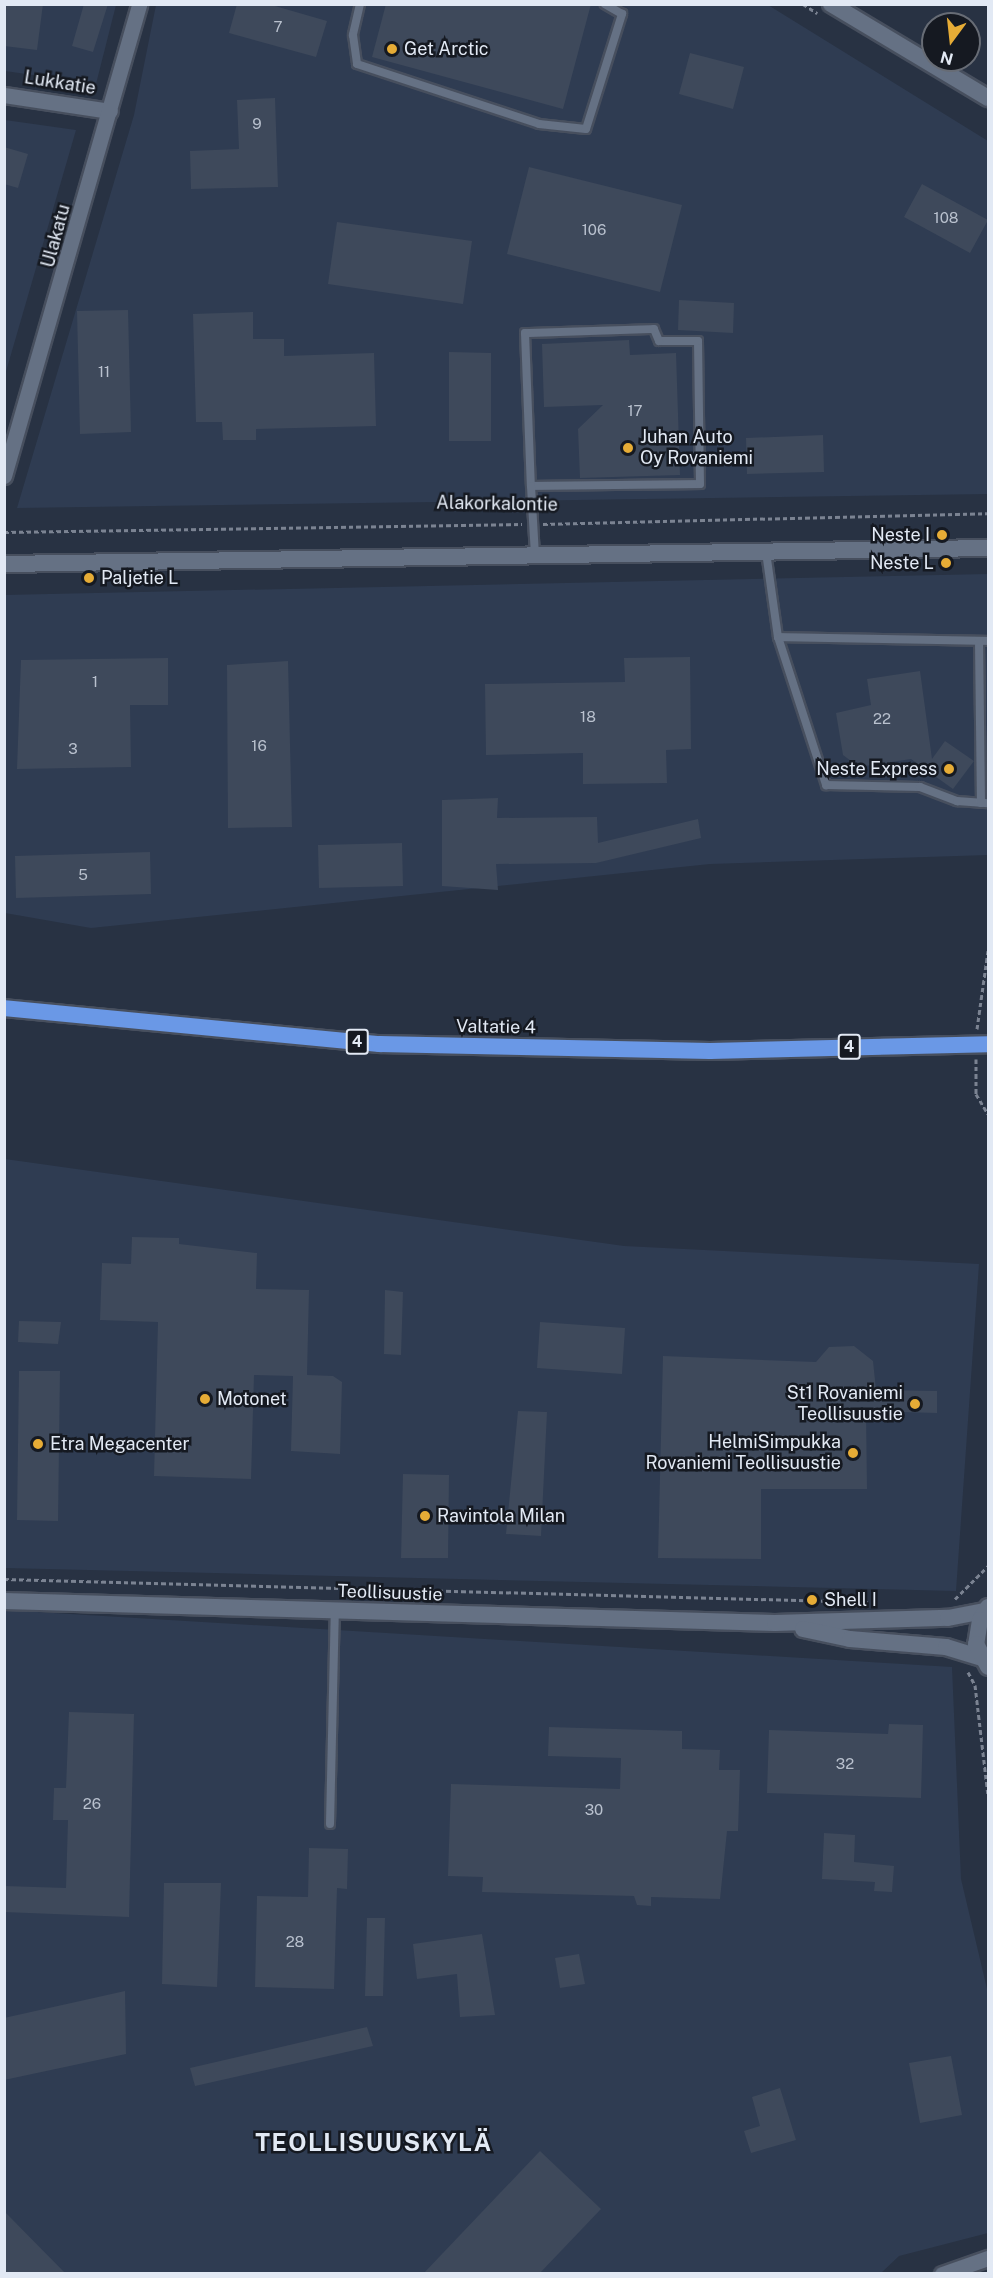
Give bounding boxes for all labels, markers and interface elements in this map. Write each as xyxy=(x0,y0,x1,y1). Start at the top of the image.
north arrow xyxy=(921,12,981,72)
house number: 7 xyxy=(273,18,283,36)
place label: Get Arctic xyxy=(404,38,489,60)
marker: Get Arctic xyxy=(385,42,399,56)
text: N xyxy=(938,47,955,69)
street label: Lukkatie xyxy=(23,67,97,99)
house number: 9 xyxy=(252,115,262,133)
street label: Ulakatu xyxy=(37,202,75,270)
house number: 108 xyxy=(934,209,958,227)
house number: 106 xyxy=(582,221,606,239)
house number: 11 xyxy=(98,363,110,381)
house number: 17 xyxy=(627,402,643,420)
place label: Juhan Auto Oy Rovaniemi xyxy=(640,427,753,470)
marker: Juhan Auto Oy Rovaniemi xyxy=(621,441,635,455)
street label: Alakorkalontie xyxy=(436,492,558,516)
place label: Neste I xyxy=(871,524,930,546)
marker: Neste I xyxy=(935,528,949,542)
place label: Neste L xyxy=(870,552,934,574)
marker: Neste L xyxy=(939,556,953,570)
place label: Paljetie L xyxy=(101,567,179,589)
marker: Paljetie L xyxy=(82,571,96,585)
house number: 1 xyxy=(92,673,98,691)
house number: 18 xyxy=(580,708,596,726)
house number: 22 xyxy=(873,710,891,728)
house number: 16 xyxy=(251,737,267,755)
house number: 3 xyxy=(68,740,78,758)
place label: Neste Express xyxy=(816,758,937,780)
marker: Neste Express xyxy=(942,762,956,776)
house number: 5 xyxy=(78,866,88,884)
street label: Valtatie 4 xyxy=(456,1016,536,1038)
road number: 4 xyxy=(345,1029,369,1055)
road number: 4 xyxy=(837,1034,861,1060)
place label: St1 Rovaniemi Teollisuustie xyxy=(787,1383,903,1426)
place label: Motonet xyxy=(217,1388,287,1410)
marker: Motonet xyxy=(198,1392,212,1406)
marker: St1 Rovaniemi Teollisuustie xyxy=(908,1397,922,1411)
place label: HelmiSimpukka Rovaniemi Teollisuustie xyxy=(645,1432,841,1474)
place label: Etra Megacenter xyxy=(50,1433,189,1455)
marker: Etra Megacenter xyxy=(31,1437,45,1451)
marker: HelmiSimpukka Rovaniemi Teollisuustie xyxy=(846,1446,860,1460)
place label: Ravintola Milan xyxy=(437,1505,565,1527)
marker: Ravintola Milan xyxy=(418,1509,432,1523)
street label: Teollisuustie xyxy=(337,1580,443,1606)
place label: Shell I xyxy=(824,1589,877,1611)
marker: Shell I xyxy=(805,1593,819,1607)
house number: 32 xyxy=(836,1755,854,1773)
house number: 26 xyxy=(83,1795,101,1813)
house number: 30 xyxy=(585,1801,603,1819)
house number: 28 xyxy=(286,1933,304,1951)
district label: TEOLLISUUSKYLÄ xyxy=(255,2129,493,2157)

